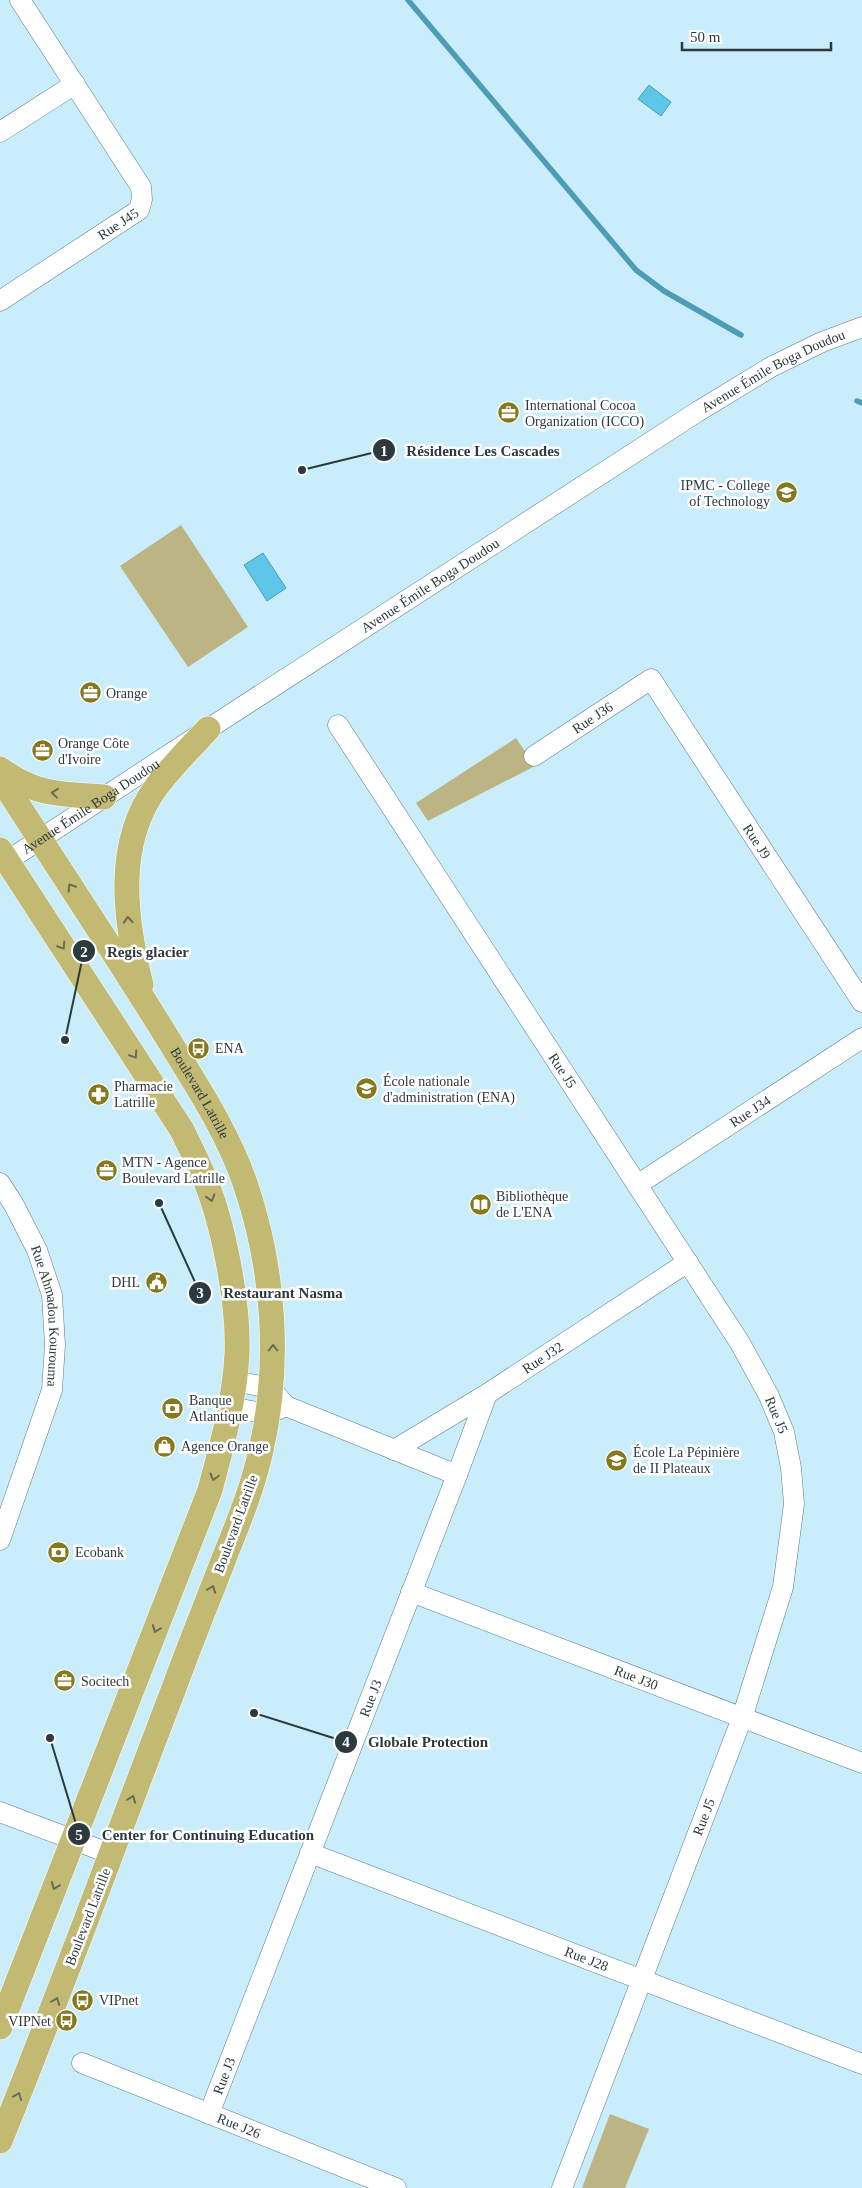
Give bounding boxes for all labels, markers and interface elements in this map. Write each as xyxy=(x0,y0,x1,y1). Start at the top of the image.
scale bar xyxy=(682,20,831,52)
text: 50 m xyxy=(690,29,721,45)
street label: Rue J45 xyxy=(95,205,141,243)
street label: Avenue Émile Boga Doudou xyxy=(698,327,847,415)
place label: International Cocoa Organization (ICCO) xyxy=(525,398,644,430)
office icon: International Cocoa Organization (ICCO) xyxy=(497,401,521,425)
callout: Résidence Les Cascades xyxy=(372,435,570,465)
text: 1 xyxy=(380,443,388,459)
text: Résidence Les Cascades xyxy=(406,443,560,459)
place label: IPMC - College of Technology xyxy=(681,478,770,509)
school or university icon: IPMC - College of Technology xyxy=(774,481,798,505)
street label: Avenue Émile Boga Doudou xyxy=(358,535,502,635)
office icon: Orange xyxy=(78,681,102,705)
place label: Orange xyxy=(106,686,147,701)
street label: Rue J36 xyxy=(569,699,616,736)
place label: Orange Côte d'Ivoire xyxy=(58,736,129,767)
office icon: Orange Côte d'Ivoire xyxy=(30,739,54,763)
street label: Avenue Émile Boga Doudou xyxy=(19,756,162,857)
one-way arrow xyxy=(51,788,59,799)
street label: Rue J9 xyxy=(740,821,774,862)
one-way arrow xyxy=(68,884,77,893)
one-way arrow xyxy=(123,916,134,924)
callout: Regis glacier xyxy=(72,936,199,966)
one-way arrow xyxy=(56,940,66,949)
text: 2 xyxy=(80,944,88,960)
text: Regis glacier xyxy=(107,944,189,960)
bus stop icon: ENA xyxy=(187,1036,211,1060)
place label: ENA xyxy=(215,1041,245,1056)
street label: Boulevard Latrille xyxy=(168,1045,232,1141)
one-way arrow xyxy=(127,1050,137,1059)
street label: Rue J5 xyxy=(546,1050,579,1091)
place label: École nationale d'administration (ENA) xyxy=(383,1073,515,1106)
school or university icon: École nationale d'administration (ENA) xyxy=(355,1077,379,1101)
place label: Pharmacie Latrille xyxy=(114,1079,173,1110)
pharmacy icon: Pharmacie Latrille xyxy=(86,1082,110,1106)
street label: Rue J34 xyxy=(727,1092,773,1130)
place label: MTN - Agence Boulevard Latrille xyxy=(122,1155,225,1186)
office icon: MTN - Agence Boulevard Latrille xyxy=(94,1158,118,1182)
place label: Bibliothèque de L'ENA xyxy=(496,1189,568,1220)
library icon: Bibliothèque de L'ENA xyxy=(468,1192,492,1216)
one-way arrow xyxy=(205,1193,215,1201)
street label: Rue Ahmadou Kourouma xyxy=(28,1243,63,1388)
public building icon: DHL xyxy=(144,1270,168,1294)
place label: DHL xyxy=(111,1275,140,1290)
callout: Restaurant Nasma xyxy=(188,1278,352,1308)
text: 3 xyxy=(196,1285,204,1301)
text: Restaurant Nasma xyxy=(223,1285,343,1301)
street label: Rue J32 xyxy=(519,1339,566,1376)
one-way arrow xyxy=(268,1344,278,1352)
place label: Banque Atlantique xyxy=(189,1393,248,1424)
street label: Rue J5 xyxy=(762,1394,791,1435)
bank icon: Banque Atlantique xyxy=(161,1396,185,1420)
shop icon: Agence Orange xyxy=(153,1434,177,1458)
place label: Agence Orange xyxy=(181,1439,268,1454)
place label: École La Pépinière de II Plateaux xyxy=(633,1444,740,1476)
school or university icon: École La Pépinière de II Plateaux xyxy=(605,1448,629,1472)
one-way arrow xyxy=(209,1473,219,1481)
street label: Boulevard Latrille xyxy=(211,1473,261,1575)
bank icon: Ecobank xyxy=(47,1540,71,1564)
place label: Ecobank xyxy=(75,1545,124,1560)
one-way arrow xyxy=(206,1585,217,1594)
one-way arrow xyxy=(152,1624,162,1633)
street label: Rue J30 xyxy=(612,1662,660,1693)
office icon: Socitech xyxy=(53,1669,77,1693)
place label: Socitech xyxy=(81,1674,129,1689)
street label: Rue J3 xyxy=(356,1678,384,1719)
callout: Globale Protection xyxy=(333,1727,498,1757)
text: 4 xyxy=(342,1734,350,1750)
text: Globale Protection xyxy=(368,1734,489,1750)
one-way arrow xyxy=(126,1795,136,1804)
street label: Rue J5 xyxy=(690,1796,718,1838)
callout: Center for Continuing Education xyxy=(66,1819,324,1849)
text: 5 xyxy=(75,1827,83,1843)
text: Center for Continuing Education xyxy=(102,1827,315,1843)
street label: Boulevard Latrille xyxy=(63,1866,113,1968)
one-way arrow xyxy=(51,1881,61,1890)
street label: Rue J28 xyxy=(563,1944,610,1974)
bus stop icon: VIPnet xyxy=(71,1988,95,2012)
place label: VIPnet xyxy=(99,1993,139,2008)
one-way arrow xyxy=(50,1997,60,2005)
bus stop icon: VIPNet xyxy=(55,2009,79,2033)
place label: VIPNet xyxy=(8,2014,51,2029)
street label: Rue J3 xyxy=(210,2055,238,2096)
one-way arrow xyxy=(12,2092,23,2101)
street label: Rue J26 xyxy=(215,2110,263,2141)

